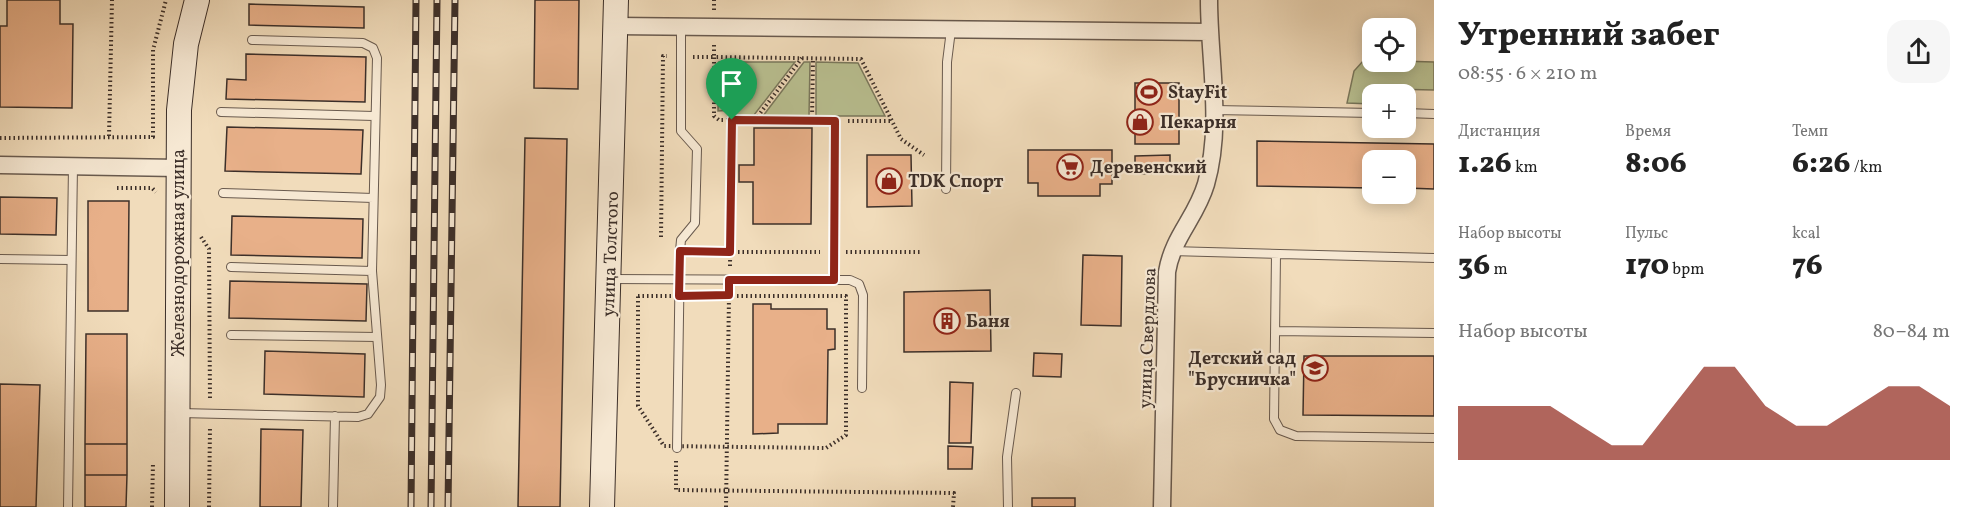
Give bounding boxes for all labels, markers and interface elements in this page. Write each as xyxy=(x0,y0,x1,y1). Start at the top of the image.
text: Утренний забег xyxy=(1458,14,1719,60)
map controls xyxy=(1362,18,1416,204)
button: locate xyxy=(1362,18,1416,72)
button: share xyxy=(1887,20,1950,83)
pin xyxy=(706,58,757,120)
text: 08:55 · 6 × 210 m xyxy=(1458,60,1597,88)
icon: arrive xyxy=(715,67,748,100)
sports icon: StayFit xyxy=(1134,77,1164,107)
place label: StayFit xyxy=(1168,81,1228,106)
button: + xyxy=(1362,84,1416,138)
shop icon: Пекарня xyxy=(1125,107,1155,137)
place label: Пекарня xyxy=(1160,111,1237,136)
text: Дистанция xyxy=(1458,121,1540,143)
text: Время xyxy=(1625,121,1671,143)
text: Темп xyxy=(1792,121,1828,143)
text: 1.26 xyxy=(1458,143,1512,185)
text: 8:06 xyxy=(1625,143,1687,185)
text: 6:26 xyxy=(1792,143,1851,185)
street label: Железнодорожная улица xyxy=(167,149,192,357)
button: − xyxy=(1362,150,1416,204)
supermarket icon: Деревенский xyxy=(1055,152,1085,182)
place label: Деревенский xyxy=(1090,156,1207,181)
text: km xyxy=(1512,157,1538,179)
text: /km xyxy=(1851,157,1882,179)
shop icon: TDK Спорт xyxy=(874,166,904,196)
place label: TDK Спорт xyxy=(908,170,1004,195)
street label: улица Толстого xyxy=(597,191,626,317)
text: Набор высоты xyxy=(1458,223,1562,245)
text: Пульс xyxy=(1625,223,1668,245)
text: kcal xyxy=(1792,223,1820,245)
text: 36 xyxy=(1458,245,1490,287)
text: 170 xyxy=(1625,245,1669,287)
text: 76 xyxy=(1792,245,1823,287)
text: m xyxy=(1490,259,1508,281)
text: bpm xyxy=(1669,259,1704,281)
street label: улица Свердлова xyxy=(1134,267,1163,409)
building icon: Баня xyxy=(932,306,962,336)
place label: Баня xyxy=(966,310,1010,335)
text: Набор высоты xyxy=(1458,318,1588,346)
text: 80–84 m xyxy=(1873,318,1950,346)
place label: Детский сад "Брусничка" xyxy=(1188,347,1296,393)
school or university icon: Детский сад "Брусничка" xyxy=(1300,353,1330,383)

